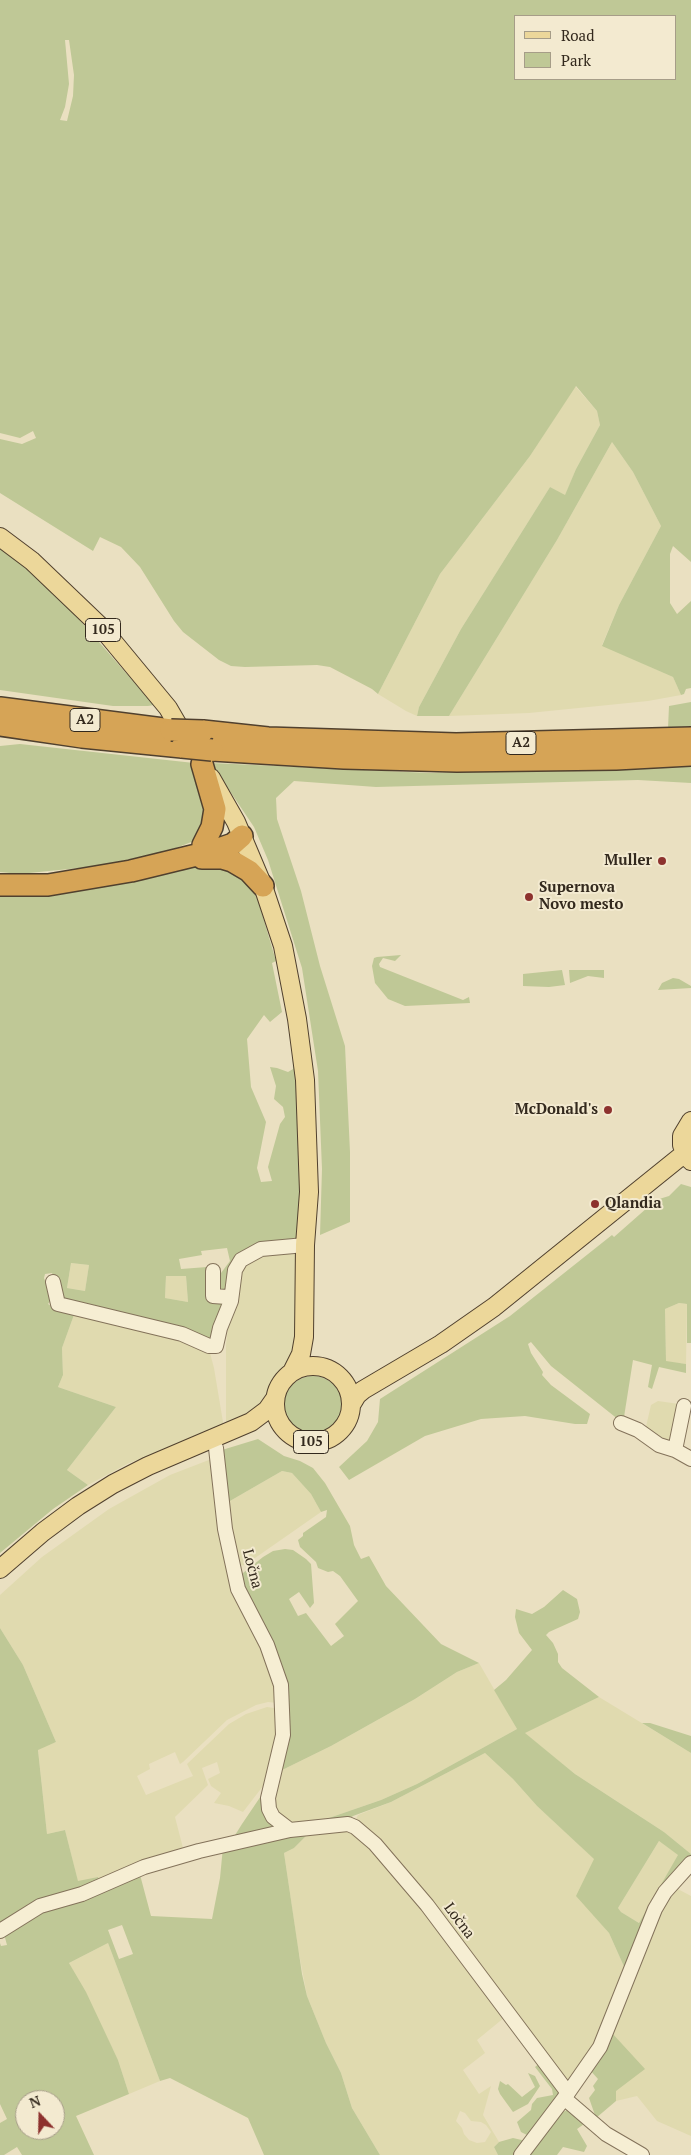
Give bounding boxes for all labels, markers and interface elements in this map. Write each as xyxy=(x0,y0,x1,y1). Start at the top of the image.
legend xyxy=(514,15,676,80)
text: Road xyxy=(561,25,594,45)
text: Park xyxy=(561,50,591,70)
road number: 105 xyxy=(86,618,120,642)
road number: A2 xyxy=(70,708,100,732)
road number: A2 xyxy=(506,731,536,754)
place label: Muller xyxy=(604,852,652,870)
marker: Muller xyxy=(656,855,668,867)
place label: Supernova Novo mesto xyxy=(539,879,623,914)
marker: Supernova Novo mesto xyxy=(523,891,535,903)
place label: McDonald's xyxy=(515,1101,598,1119)
marker: McDonald's xyxy=(602,1104,614,1116)
place label: Qlandia xyxy=(605,1195,662,1213)
marker: Qlandia xyxy=(589,1198,601,1210)
road number: 105 xyxy=(294,1430,328,1454)
street label: Ločna xyxy=(238,1547,266,1591)
street label: Ločna xyxy=(440,1900,478,1942)
north arrow xyxy=(15,2090,65,2140)
text: N xyxy=(26,2091,43,2112)

